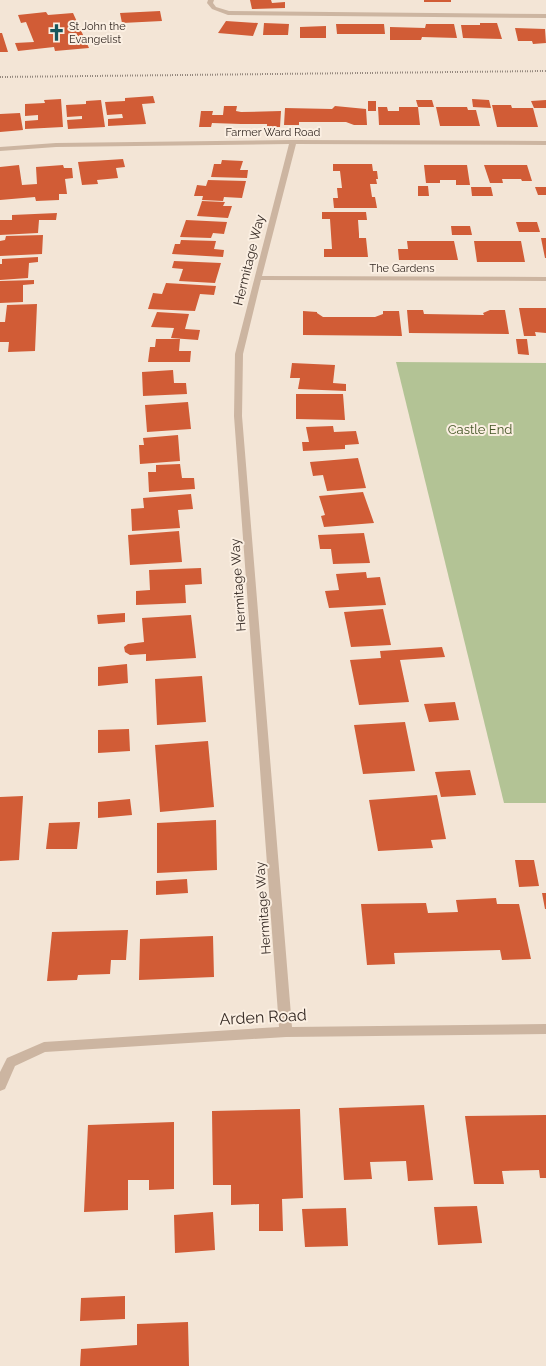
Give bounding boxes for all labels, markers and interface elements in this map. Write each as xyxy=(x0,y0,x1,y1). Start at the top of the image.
place label: St John the Evangelist xyxy=(69,20,126,46)
church icon: St John the Evangelist xyxy=(46,22,66,42)
street label: Farmer Ward Road xyxy=(226,126,321,139)
street label: Hermitage Way xyxy=(230,213,268,307)
street label: The Gardens xyxy=(370,262,435,275)
park label: Castle End xyxy=(448,422,512,437)
street label: Hermitage Way xyxy=(227,538,249,632)
street label: Hermitage Way xyxy=(252,861,274,955)
street label: Arden Road xyxy=(219,1005,307,1029)

